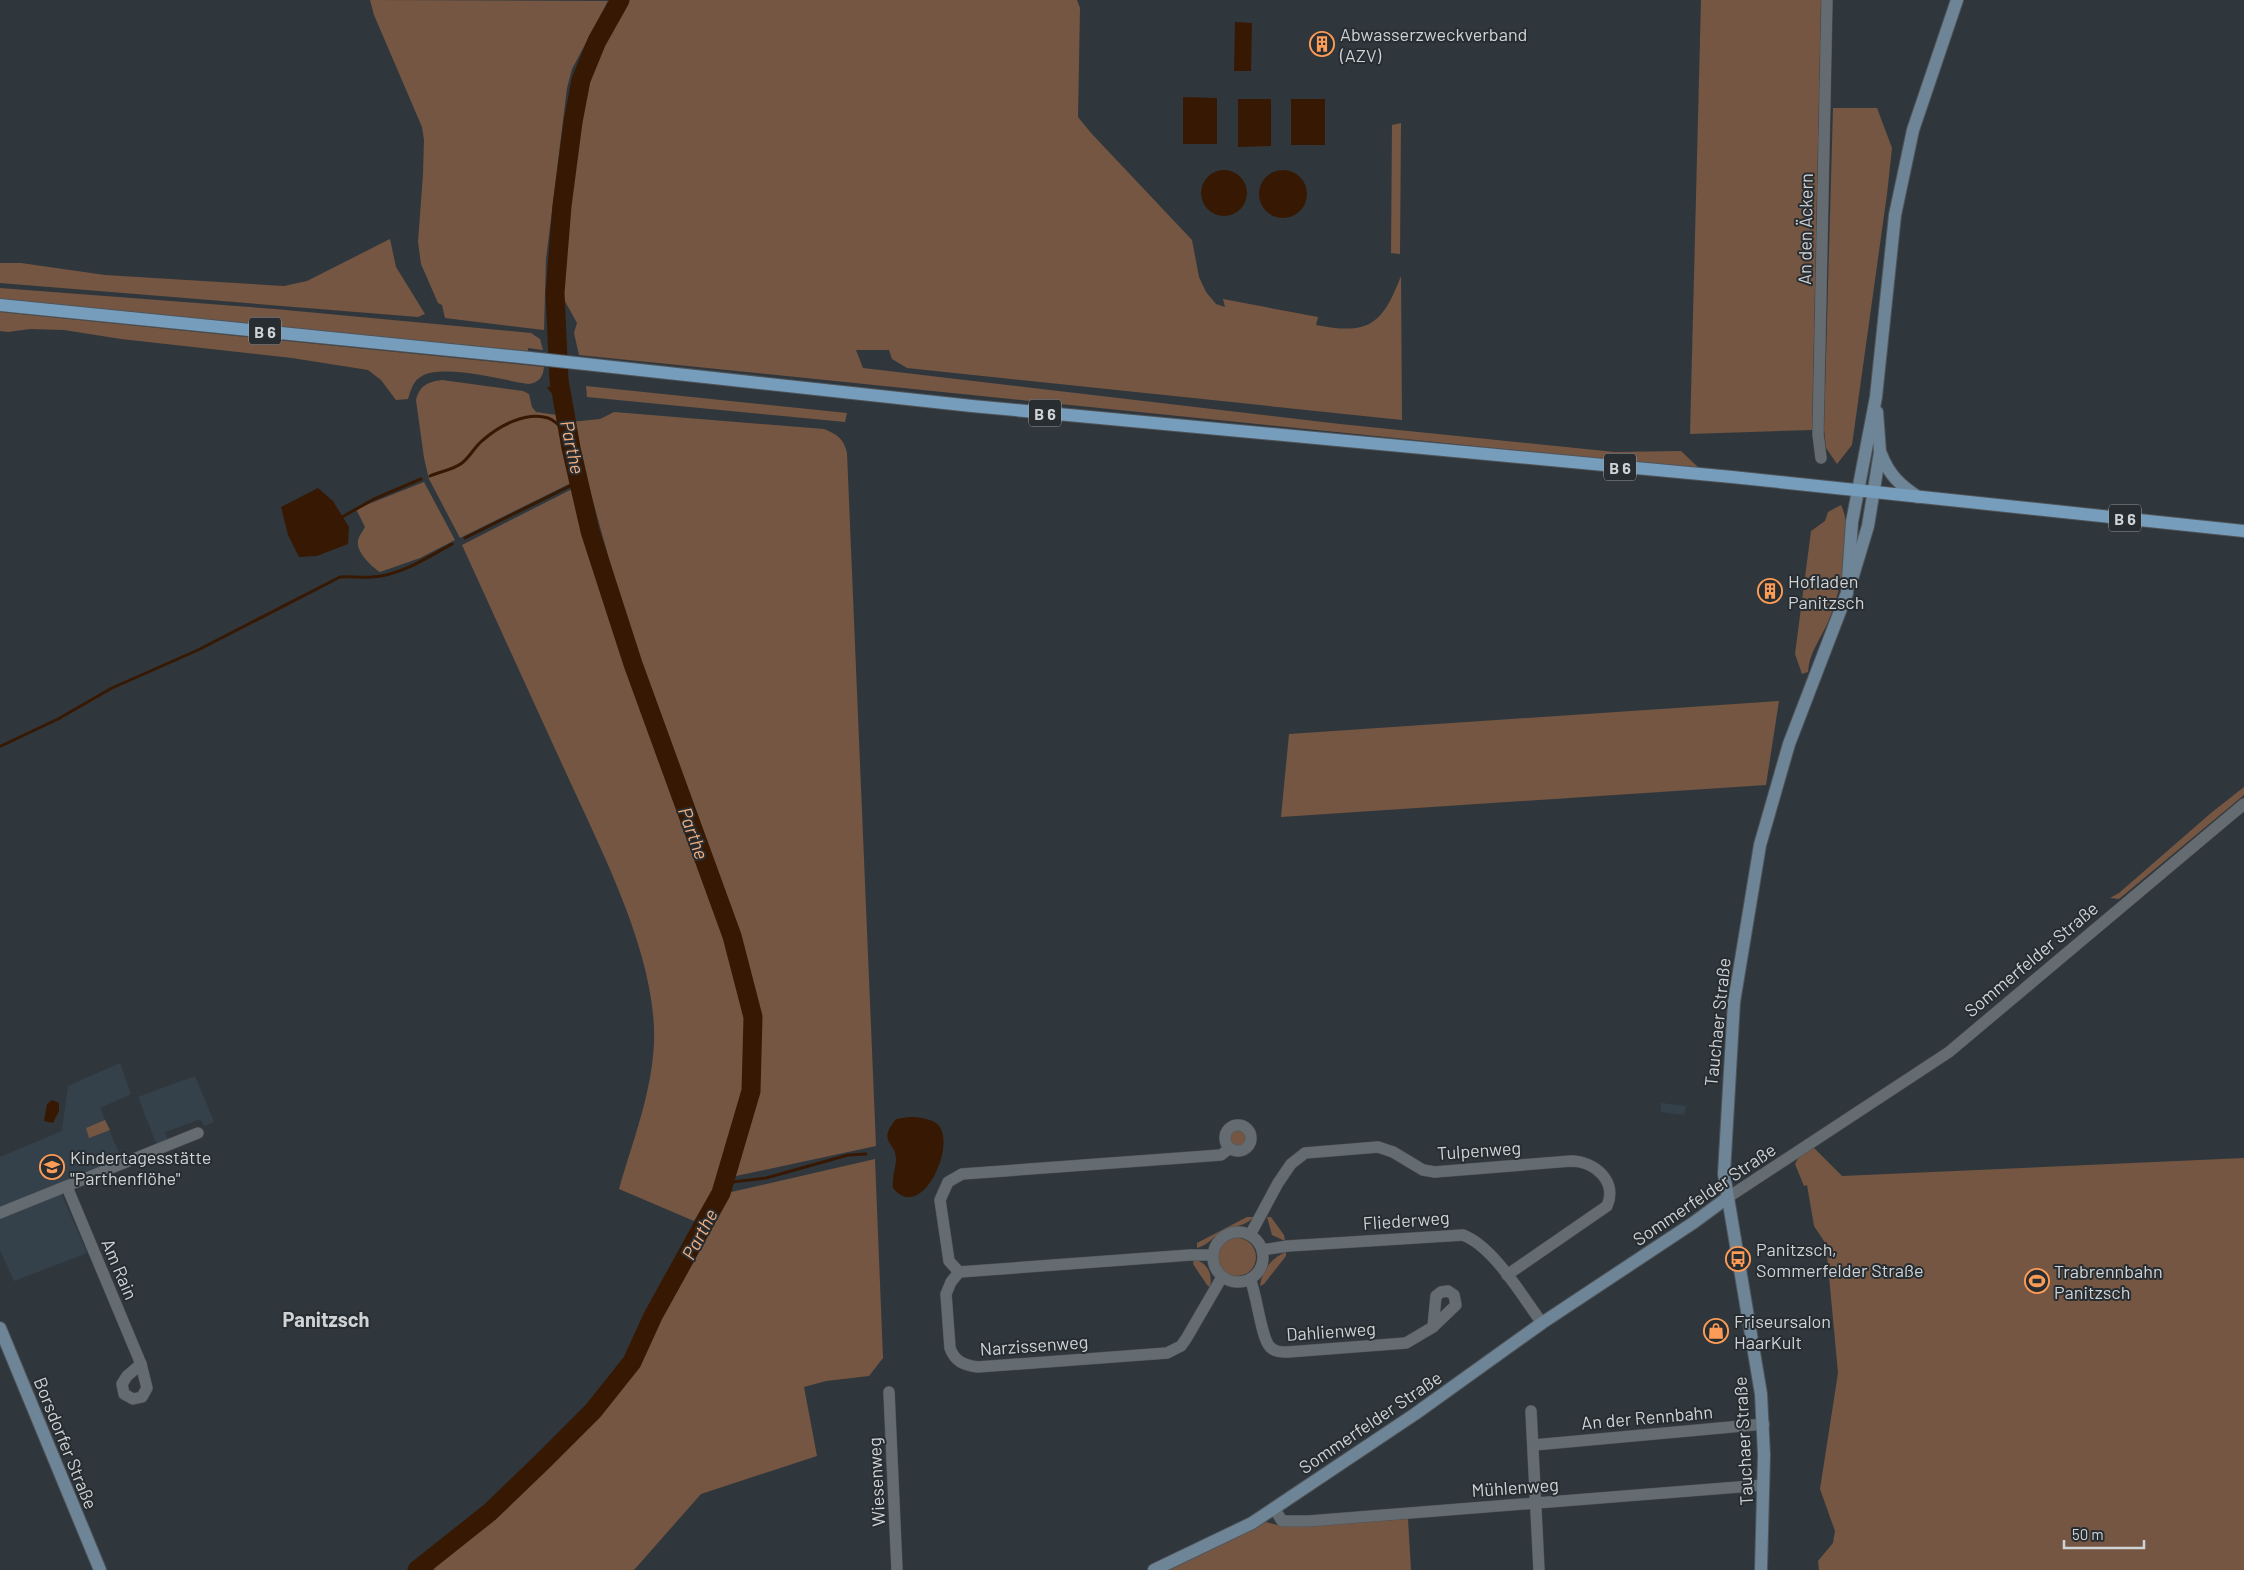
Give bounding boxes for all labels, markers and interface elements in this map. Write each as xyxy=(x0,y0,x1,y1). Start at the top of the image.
place label: Abwasserzweckverband (AZV) xyxy=(1339,23,1527,66)
building icon: Abwasserzweckverband (AZV) xyxy=(1309,31,1335,57)
street label: An den Äckern xyxy=(1793,173,1817,285)
road number: B 6 xyxy=(249,318,281,344)
road number: B 6 xyxy=(1029,399,1061,426)
water label: Parthe xyxy=(556,418,590,476)
road number: B 6 xyxy=(1604,454,1636,481)
road number: B 6 xyxy=(2109,504,2141,532)
place label: Hofladen Panitzsch xyxy=(1788,570,1864,613)
building icon: Hofladen Panitzsch xyxy=(1757,578,1783,604)
water label: Parthe xyxy=(674,804,714,863)
street label: Sommerfelder Straße xyxy=(1960,897,2102,1021)
street label: Tauchaer Straße xyxy=(1699,957,1735,1087)
street label: Tulpenweg xyxy=(1436,1136,1522,1164)
street label: Sommerfelder Straße xyxy=(1628,1138,1780,1250)
place label: Kindertagesstätte "Parthenflöhe" xyxy=(70,1146,211,1189)
school or university icon: Kindertagesstätte "Parthenflöhe" xyxy=(39,1154,65,1180)
water label: Parthe xyxy=(676,1205,722,1263)
street label: Fliederweg xyxy=(1362,1206,1450,1234)
street label: Am Rain xyxy=(97,1235,143,1303)
place label: Panitzsch, Sommerfelder Straße xyxy=(1756,1238,1924,1281)
bus stop icon: Panitzsch, Sommerfelder Straße xyxy=(1725,1246,1751,1272)
place label: Trabrennbahn Panitzsch xyxy=(2054,1260,2163,1303)
sports icon: Trabrennbahn Panitzsch xyxy=(2024,1268,2050,1294)
district label: Panitzsch xyxy=(283,1307,369,1331)
place label: Friseursalon HaarKult xyxy=(1734,1310,1831,1353)
street label: Dahlienweg xyxy=(1285,1317,1377,1345)
shop icon: Friseursalon HaarKult xyxy=(1703,1318,1729,1344)
street label: Narzissenweg xyxy=(979,1330,1089,1360)
street label: Sommerfelder Straße xyxy=(1294,1366,1446,1478)
street label: Borsdorfer Straße xyxy=(30,1374,102,1512)
street label: Tauchaer Straße xyxy=(1729,1376,1757,1506)
street label: An der Rennbahn xyxy=(1580,1400,1714,1434)
street label: Wiesenweg xyxy=(863,1437,889,1527)
street label: Mühlenweg xyxy=(1471,1473,1559,1501)
scale bar xyxy=(2064,1518,2144,1550)
text: 50 m xyxy=(2072,1525,2104,1543)

